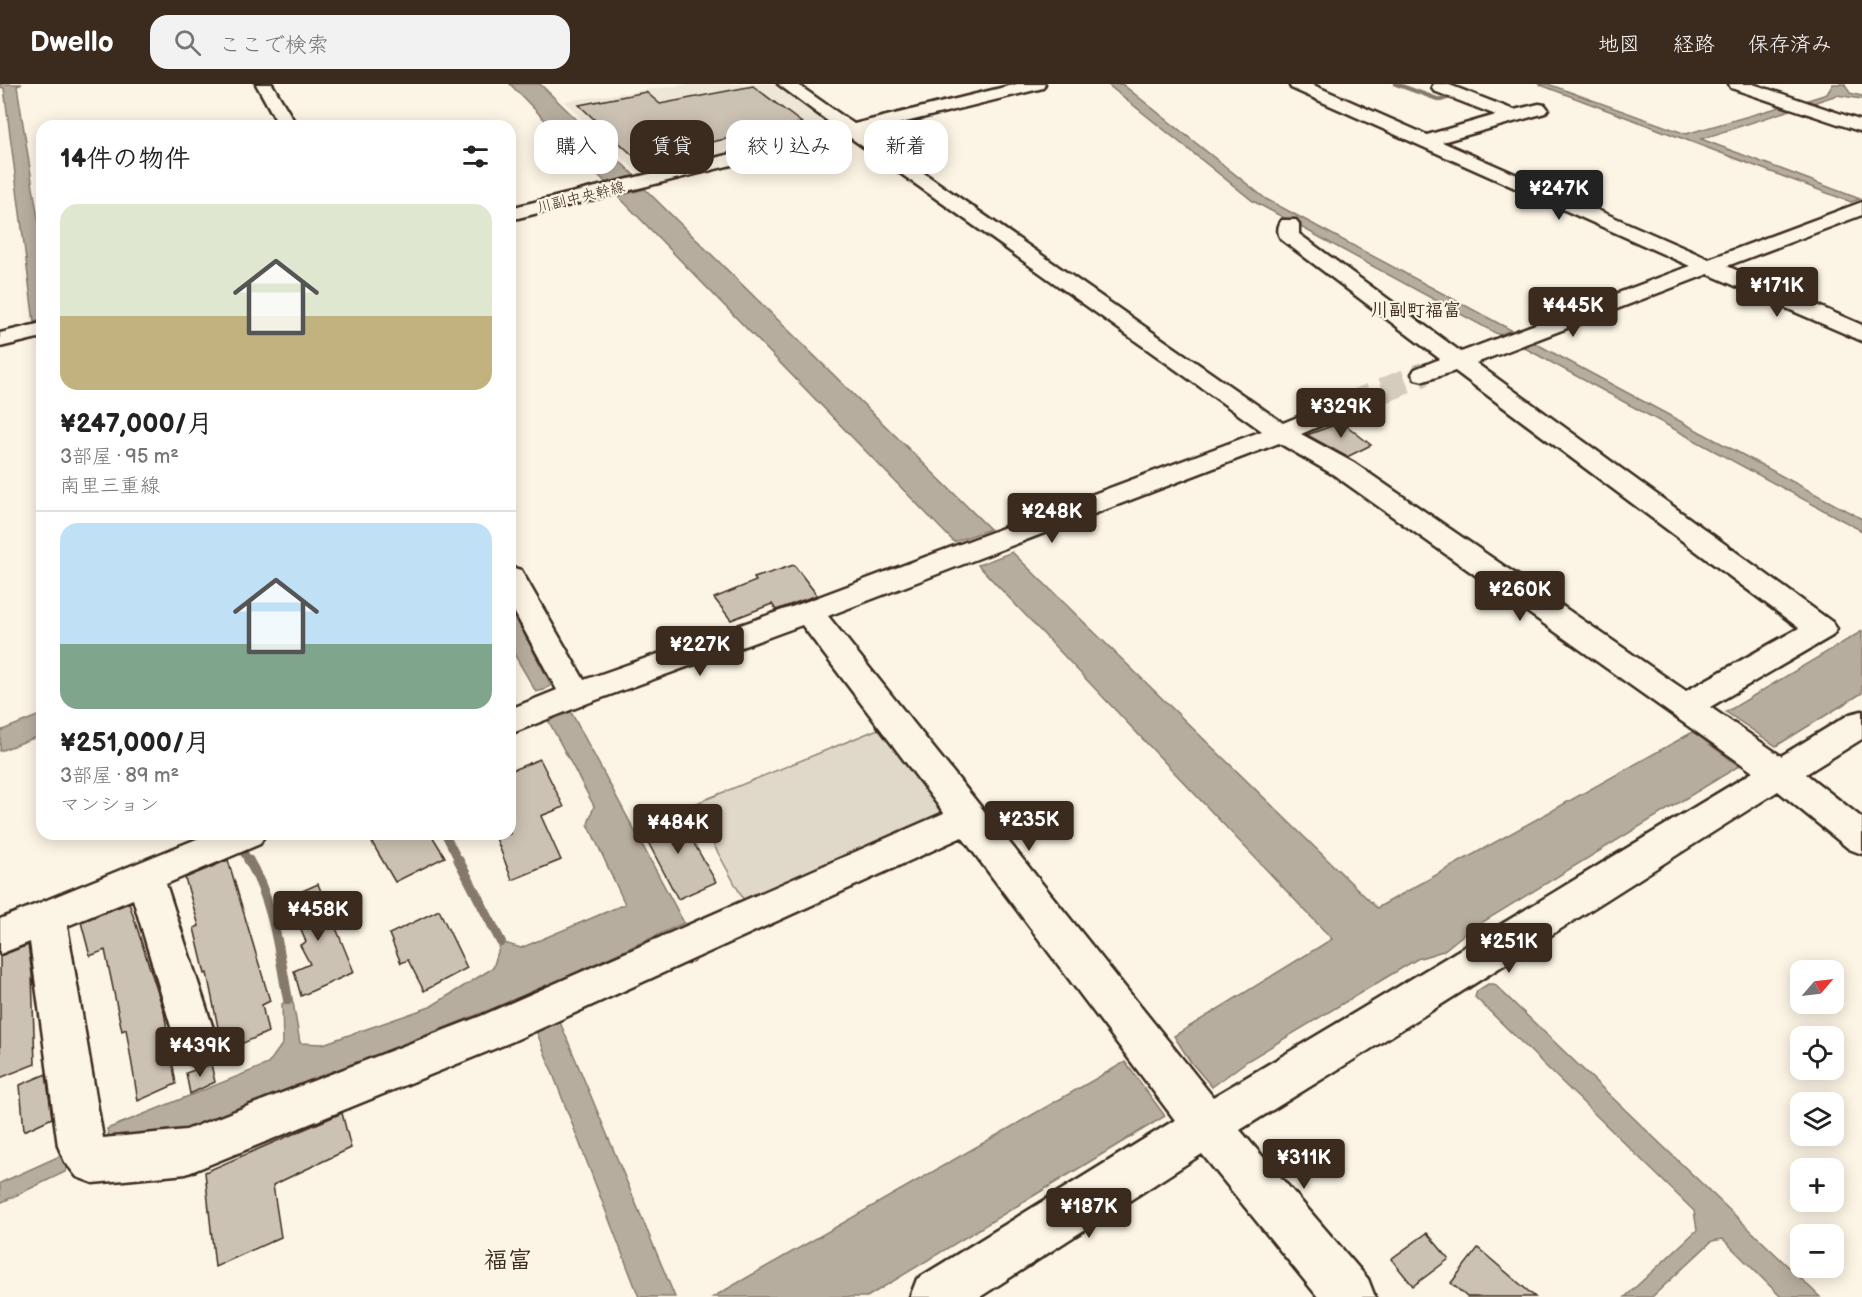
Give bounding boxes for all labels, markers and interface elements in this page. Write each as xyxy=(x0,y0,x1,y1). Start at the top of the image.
search box xyxy=(150,15,570,69)
text: Dwello xyxy=(30,26,114,59)
icon: search xyxy=(171,26,204,59)
text: ここで検索 xyxy=(219,32,329,59)
text: 地図 xyxy=(1598,32,1640,57)
text: 経路 xyxy=(1673,32,1715,57)
text: 保存済み xyxy=(1748,32,1832,57)
chip: 購入 xyxy=(534,120,618,174)
chip: 賃貸 xyxy=(630,120,714,174)
chip: 絞り込み xyxy=(726,120,852,174)
chip: 新着 xyxy=(864,120,948,174)
icon: filters xyxy=(459,140,492,173)
text: 14件の物件 xyxy=(60,144,190,175)
pin: ¥247K xyxy=(1517,170,1601,221)
street label: 川副中央幹線 xyxy=(535,177,627,218)
text: ¥247K xyxy=(1529,177,1589,201)
icon: home xyxy=(222,243,330,351)
pin: ¥171K xyxy=(1735,267,1819,318)
text: ¥171K xyxy=(1750,274,1804,298)
pin: ¥445K xyxy=(1531,287,1615,338)
text: ¥445K xyxy=(1543,294,1604,318)
district label: 川副町福富 xyxy=(1371,300,1461,321)
pin: ¥329K xyxy=(1299,388,1383,439)
text: ¥329K xyxy=(1310,395,1372,419)
text: ¥247,000/月 xyxy=(60,409,213,440)
text: 3部屋 · 95 m² xyxy=(60,445,179,469)
text: 南里三重線 xyxy=(60,474,160,498)
pin: ¥248K xyxy=(1010,493,1094,544)
text: ¥248K xyxy=(1022,500,1082,524)
icon: home xyxy=(222,562,330,670)
pin: ¥260K xyxy=(1478,571,1562,622)
text: ¥260K xyxy=(1489,578,1551,602)
pin: ¥227K xyxy=(658,626,742,677)
text: ¥227K xyxy=(670,633,730,657)
text: ¥251,000/月 xyxy=(60,728,210,759)
text: 3部屋 · 89 m² xyxy=(60,764,179,788)
text: マンション xyxy=(60,793,159,817)
pin: ¥235K xyxy=(987,801,1071,852)
pin: ¥484K xyxy=(636,804,720,855)
text: ¥235K xyxy=(999,808,1059,832)
text: ¥484K xyxy=(647,811,709,835)
pin: ¥458K xyxy=(276,891,360,942)
text: ¥458K xyxy=(287,898,349,922)
pin: ¥251K xyxy=(1467,923,1551,974)
text: ¥251K xyxy=(1480,930,1538,954)
north arrow xyxy=(1790,960,1844,1014)
map controls xyxy=(1790,960,1844,1278)
button: locate xyxy=(1790,1026,1844,1080)
pin: ¥439K xyxy=(158,1027,242,1078)
text: ¥439K xyxy=(169,1034,231,1058)
button: layers xyxy=(1790,1092,1844,1146)
pin: ¥311K xyxy=(1262,1139,1346,1190)
text: ¥311K xyxy=(1277,1146,1331,1170)
button: + xyxy=(1790,1158,1844,1212)
pin: ¥187K xyxy=(1047,1188,1131,1239)
text: ¥187K xyxy=(1060,1195,1118,1219)
button: − xyxy=(1790,1224,1844,1278)
district label: 福富 xyxy=(484,1246,532,1275)

